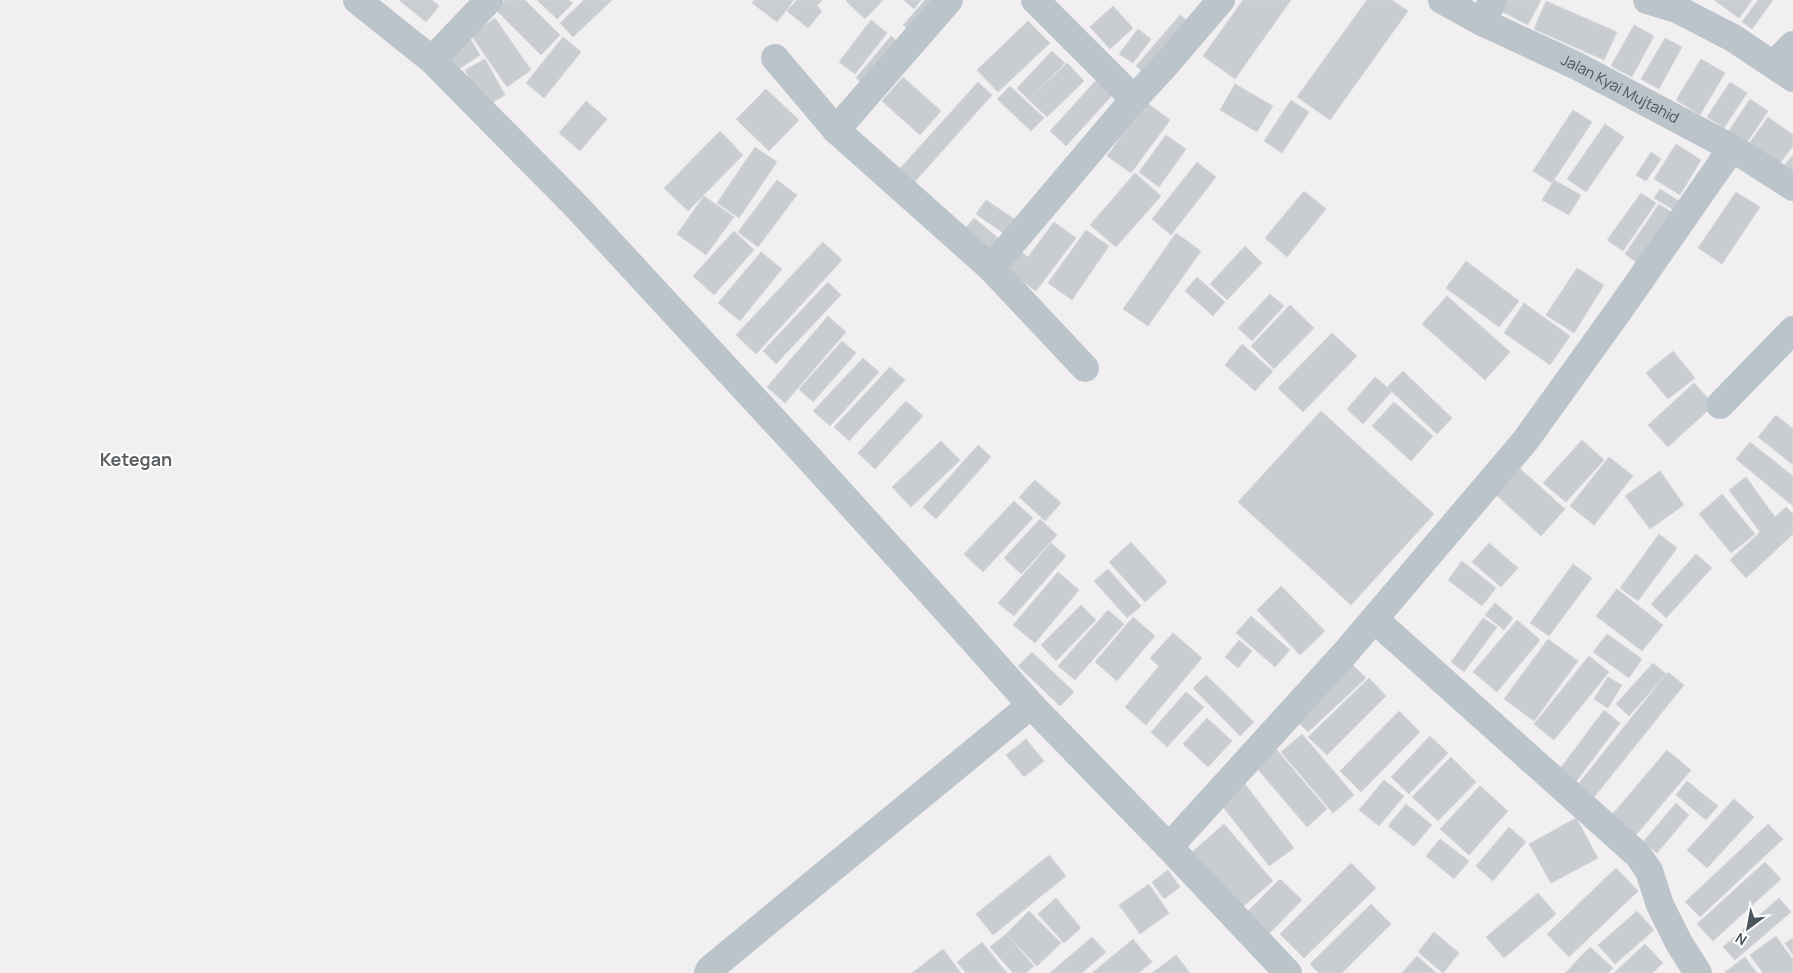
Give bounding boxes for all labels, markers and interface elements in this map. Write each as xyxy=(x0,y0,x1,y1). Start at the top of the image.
street label: Jalan Kyai Mujtahid xyxy=(1558,49,1683,128)
district label: Ketegan xyxy=(100,447,172,471)
north arrow xyxy=(1723,903,1773,953)
text: N xyxy=(1732,929,1750,950)

